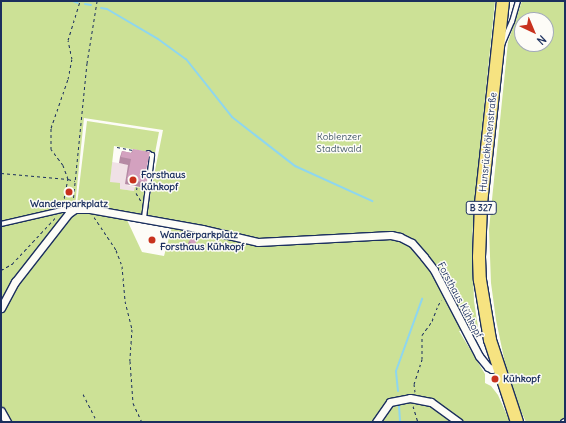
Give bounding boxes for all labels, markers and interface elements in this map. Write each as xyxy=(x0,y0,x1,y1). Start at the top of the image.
north arrow xyxy=(514,12,554,52)
text: N xyxy=(534,32,549,48)
street label: Hunsrückhöhenstraße xyxy=(477,92,499,192)
park label: Koblenzer Stadtwald xyxy=(316,130,362,154)
place label: Forsthaus Kühkopf xyxy=(141,168,186,192)
marker: Forsthaus Kühkopf xyxy=(128,175,138,185)
marker: Wanderparkplatz xyxy=(64,187,74,197)
place label: Wanderparkplatz xyxy=(30,198,108,210)
road number: B 327 xyxy=(465,201,497,215)
place label: Wanderparkplatz Forsthaus Kühkopf xyxy=(160,228,244,252)
marker: Wanderparkplatz Forsthaus Kühkopf xyxy=(147,235,157,245)
street label: Forsthaus Kühkopf xyxy=(435,260,485,340)
place label: Kühkopf xyxy=(503,373,540,385)
marker: Kühkopf xyxy=(490,374,500,384)

